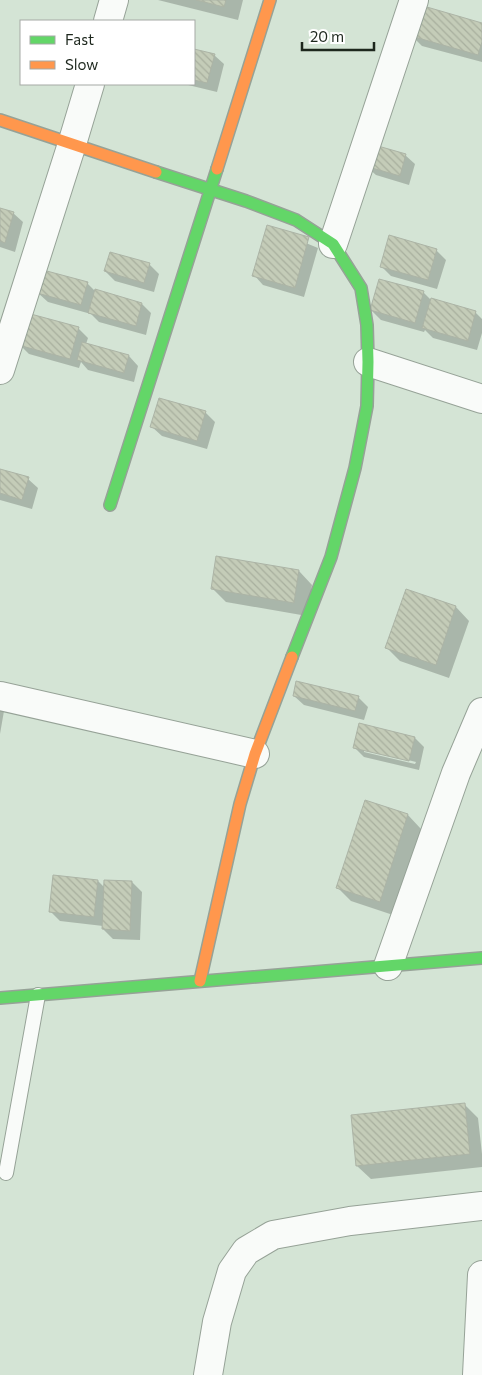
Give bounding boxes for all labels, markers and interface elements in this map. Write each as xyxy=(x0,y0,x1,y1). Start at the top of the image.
legend xyxy=(20,20,195,85)
scale bar xyxy=(302,20,374,52)
text: 20 m xyxy=(310,27,344,45)
text: Fast xyxy=(65,30,94,48)
text: Slow xyxy=(65,55,98,73)

